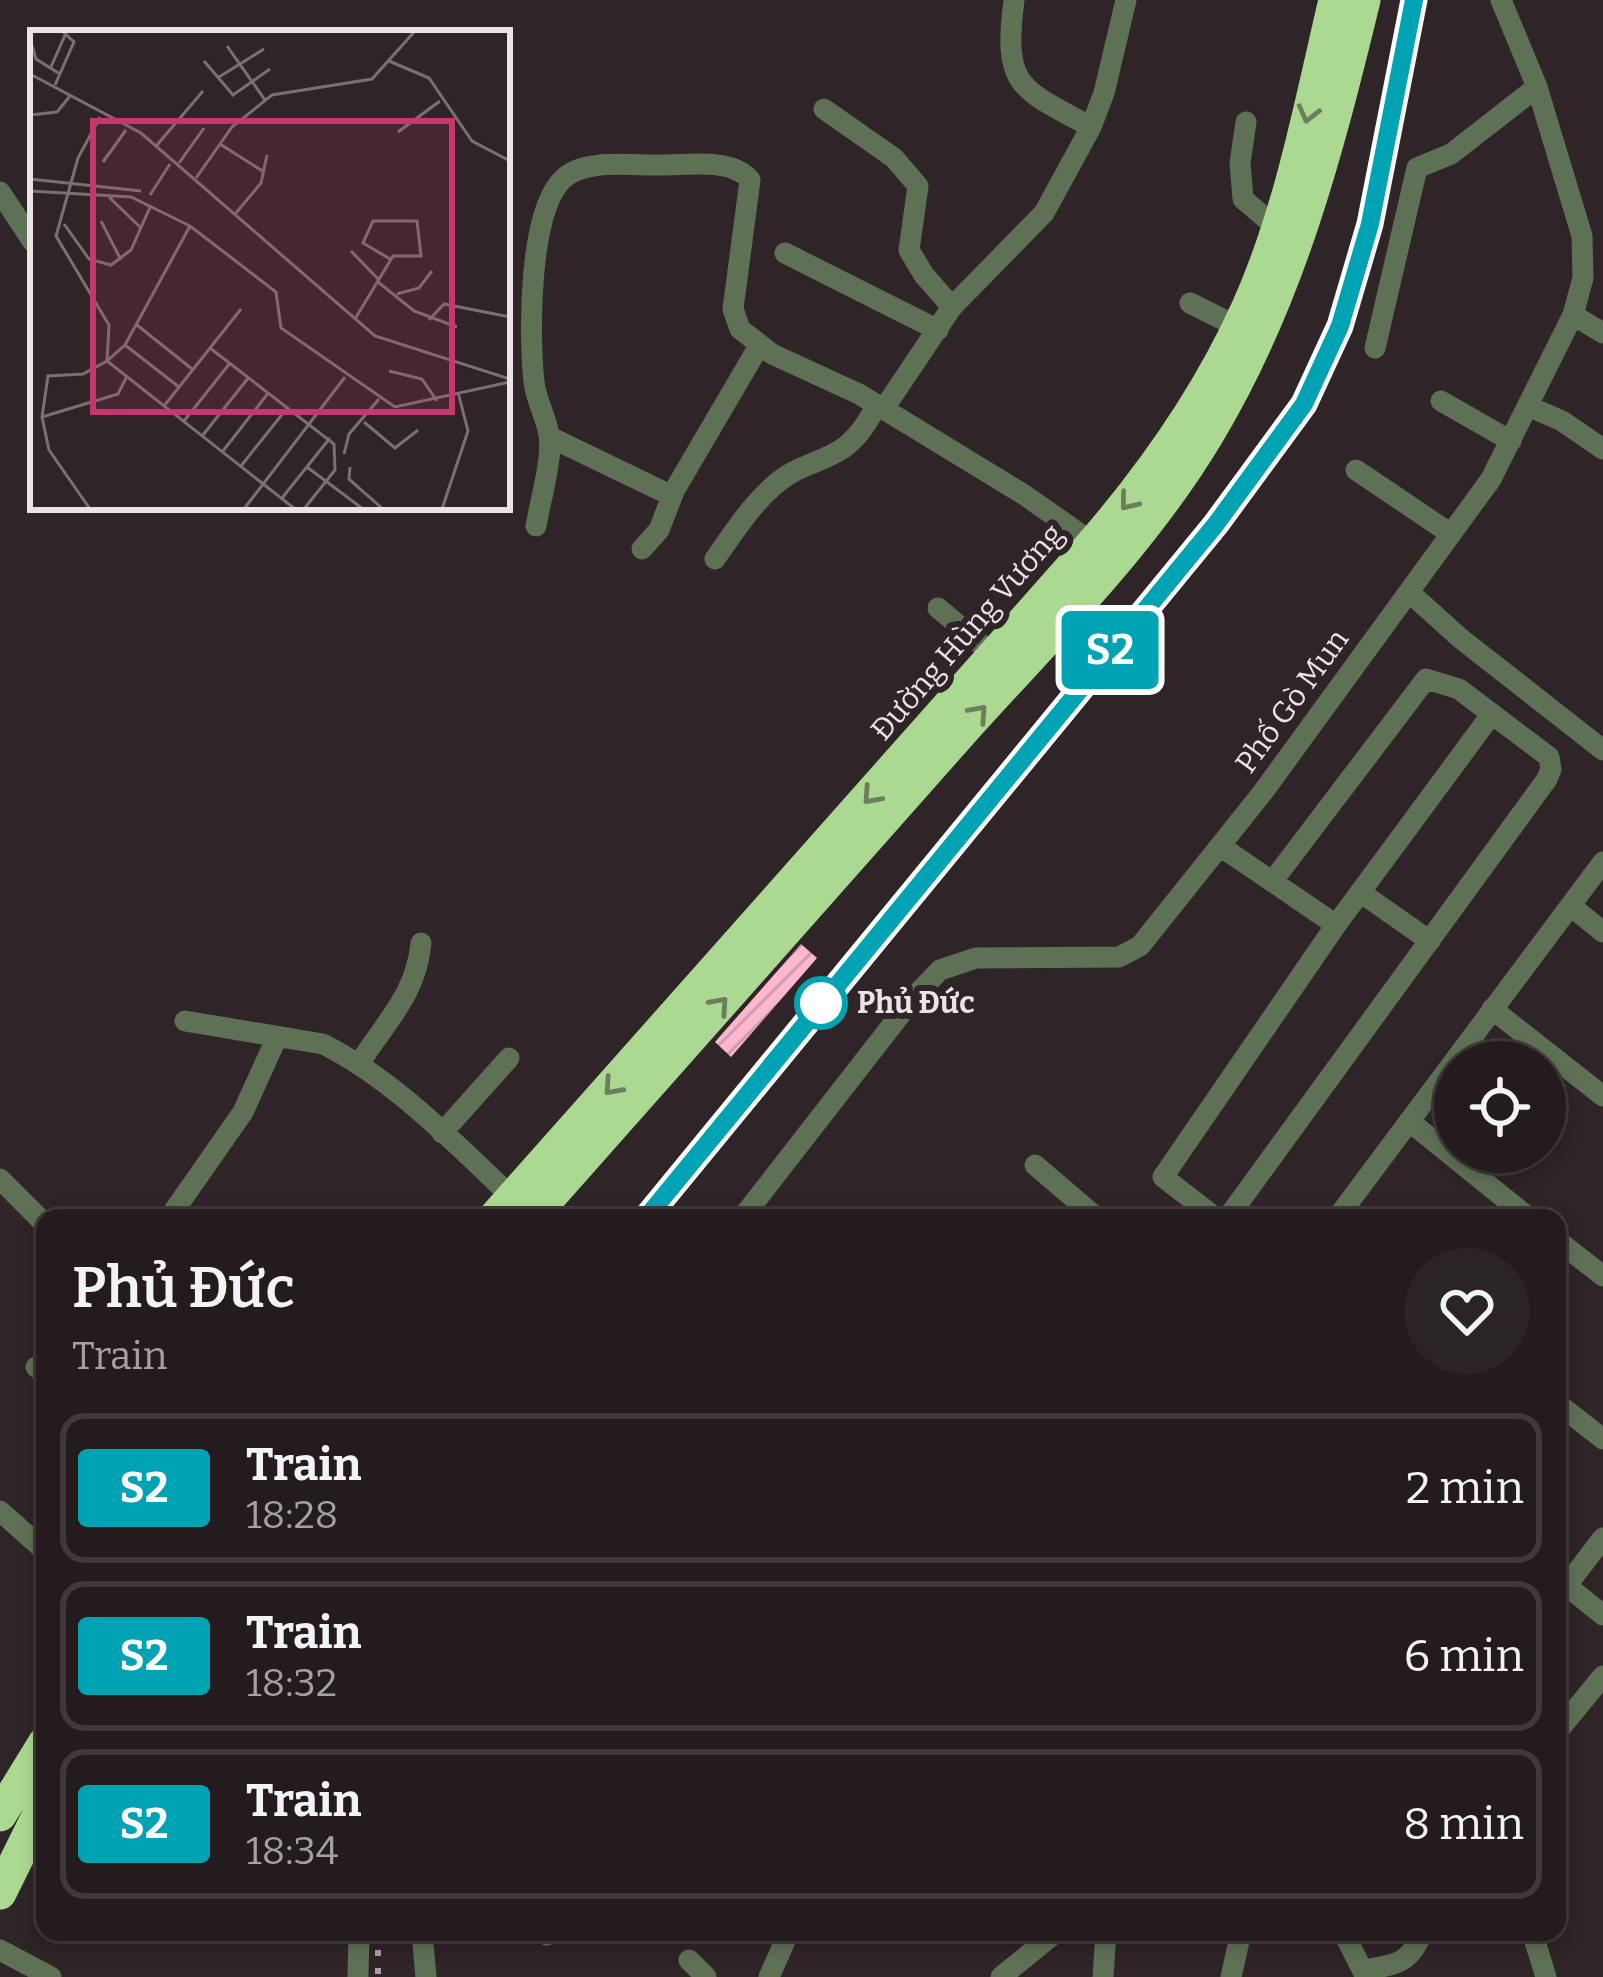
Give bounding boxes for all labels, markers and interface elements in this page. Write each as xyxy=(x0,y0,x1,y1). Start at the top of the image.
inset map xyxy=(30,30,510,510)
one-way arrow xyxy=(1297,103,1322,123)
one-way arrow xyxy=(1121,488,1142,510)
street label: Đường Hùng Vương xyxy=(863,517,1071,747)
line badge: S2 xyxy=(1056,611,1164,689)
street label: Phố Gò Mun xyxy=(1228,622,1356,780)
text: S2 xyxy=(1086,625,1134,675)
one-way arrow xyxy=(965,706,986,727)
one-way arrow xyxy=(864,782,886,804)
marker: Phủ Đức xyxy=(796,978,846,1028)
place label: Phủ Đức xyxy=(857,985,975,1021)
one-way arrow xyxy=(706,997,727,1019)
map controls xyxy=(1434,1041,1566,1173)
button: locate xyxy=(1434,1041,1566,1173)
one-way arrow xyxy=(605,1073,626,1094)
button: heart xyxy=(1404,1248,1530,1374)
text: Phủ Đức xyxy=(72,1254,295,1322)
text: Train xyxy=(72,1333,168,1379)
text: Train xyxy=(246,1438,361,1492)
text: 2 min xyxy=(1406,1461,1524,1515)
text: S2 xyxy=(120,1463,168,1513)
text: 18:28 xyxy=(246,1492,338,1538)
text: Train xyxy=(246,1606,361,1660)
text: 6 min xyxy=(1404,1629,1524,1683)
text: S2 xyxy=(120,1631,168,1681)
text: 18:32 xyxy=(246,1660,337,1706)
text: Train xyxy=(246,1774,361,1828)
text: 8 min xyxy=(1403,1797,1524,1851)
text: S2 xyxy=(120,1799,168,1849)
text: 18:34 xyxy=(246,1828,339,1874)

